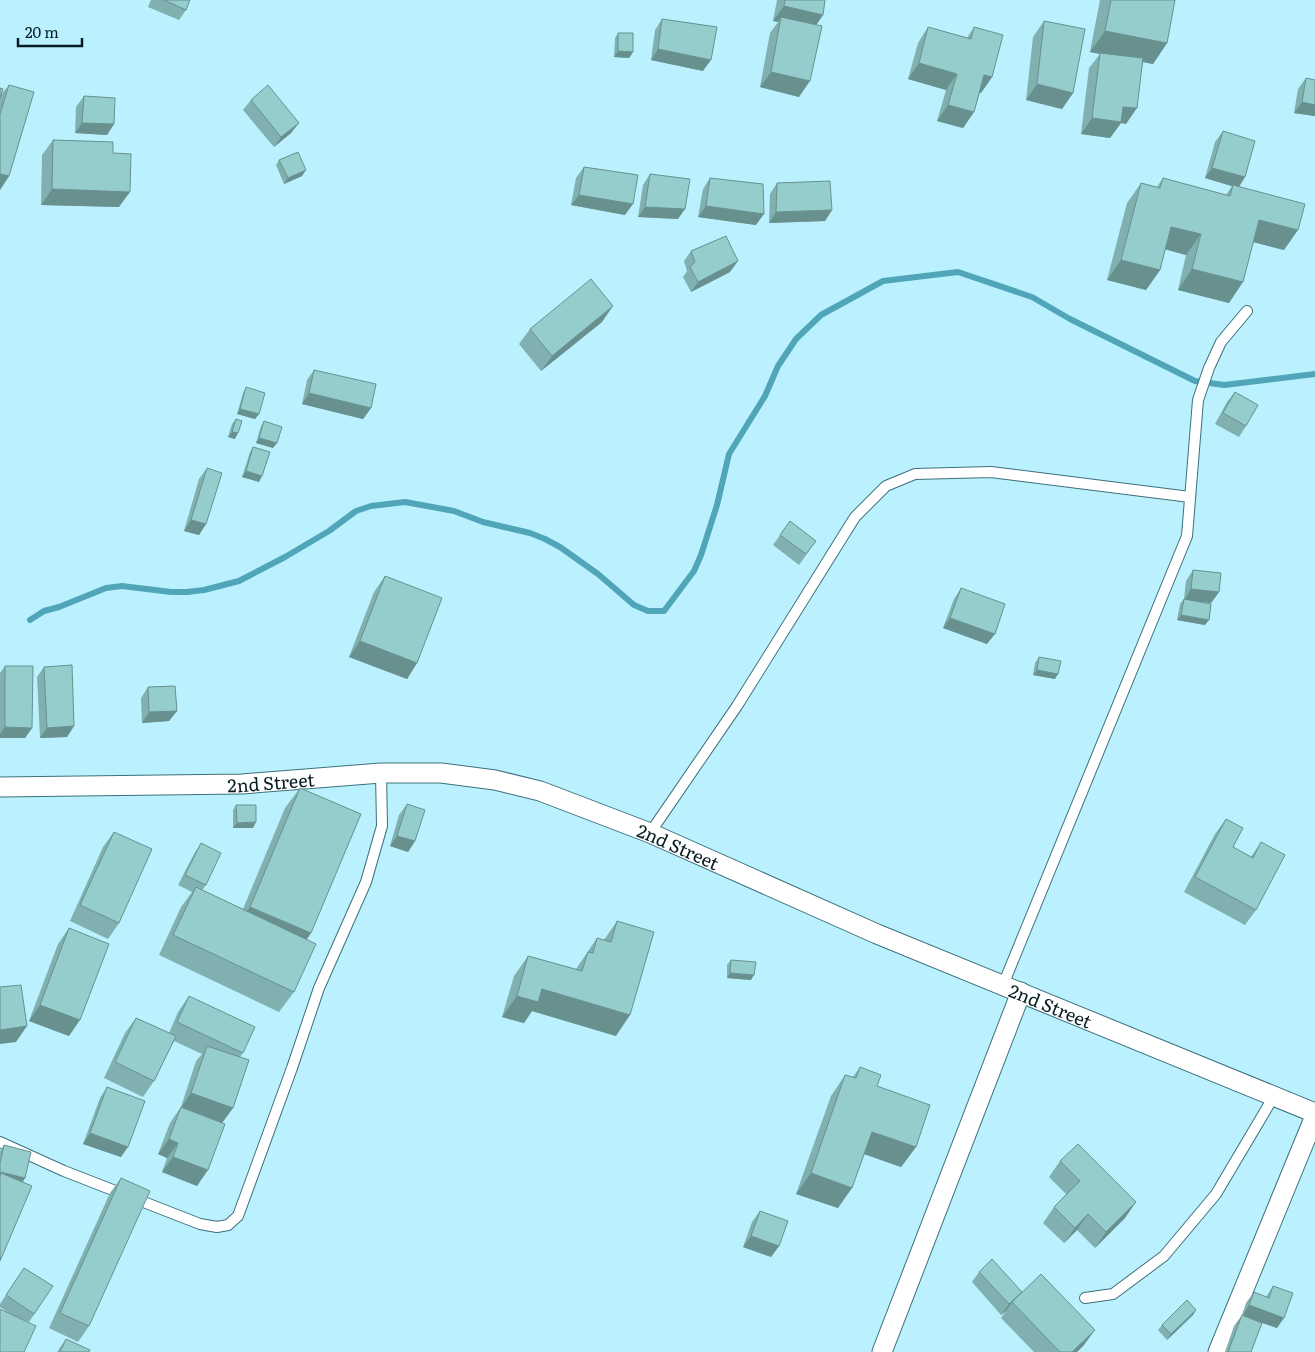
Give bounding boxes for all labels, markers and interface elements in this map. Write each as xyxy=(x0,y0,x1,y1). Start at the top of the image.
scale bar xyxy=(18,15,81,47)
text: 20 m xyxy=(25,20,59,43)
street label: 2nd Street xyxy=(227,765,316,798)
street label: 2nd Street xyxy=(633,816,724,876)
street label: 2nd Street xyxy=(1005,976,1097,1034)

